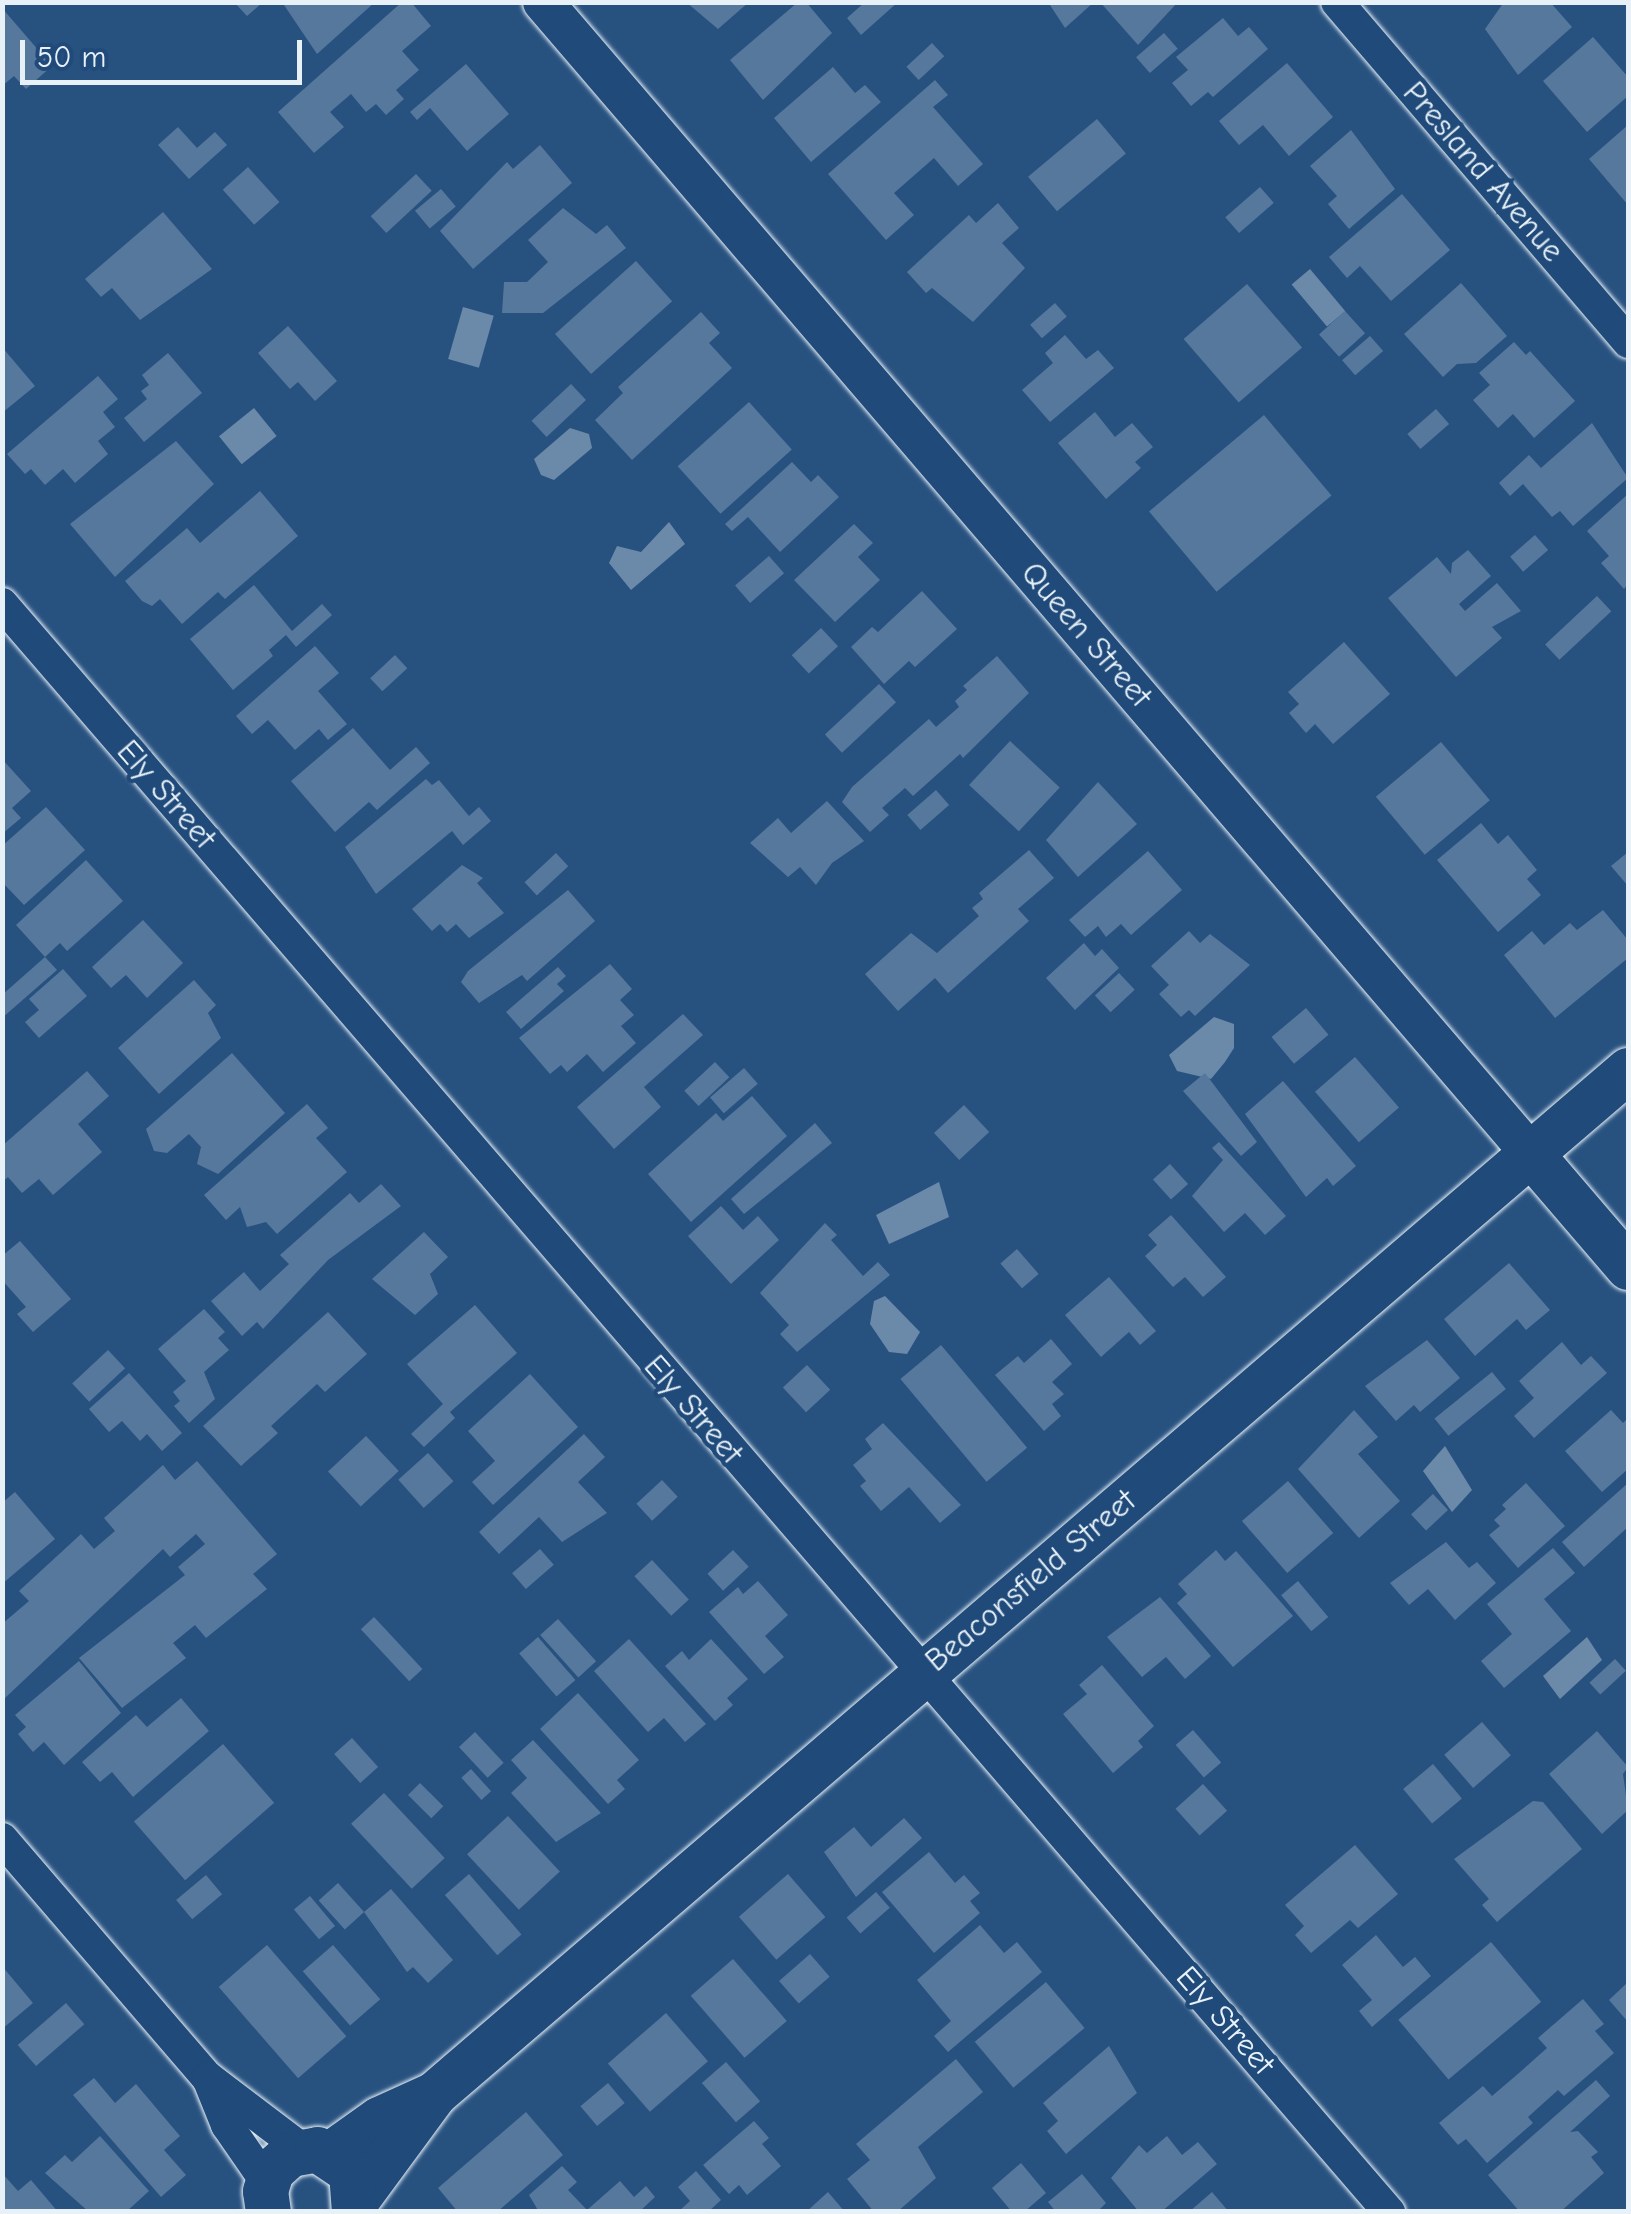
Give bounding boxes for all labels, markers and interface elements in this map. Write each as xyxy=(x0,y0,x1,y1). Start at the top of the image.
scale bar xyxy=(25,20,308,82)
text: 50 m xyxy=(37,40,106,75)
street label: Presland Avenue xyxy=(1394,74,1572,270)
street label: Queen Street xyxy=(1013,555,1159,715)
street label: Ely Street xyxy=(108,733,224,857)
street label: Ely Street xyxy=(635,1348,751,1472)
street label: Beaconsfield Street xyxy=(918,1482,1144,1680)
street label: Ely Street xyxy=(1167,1959,1283,2083)

